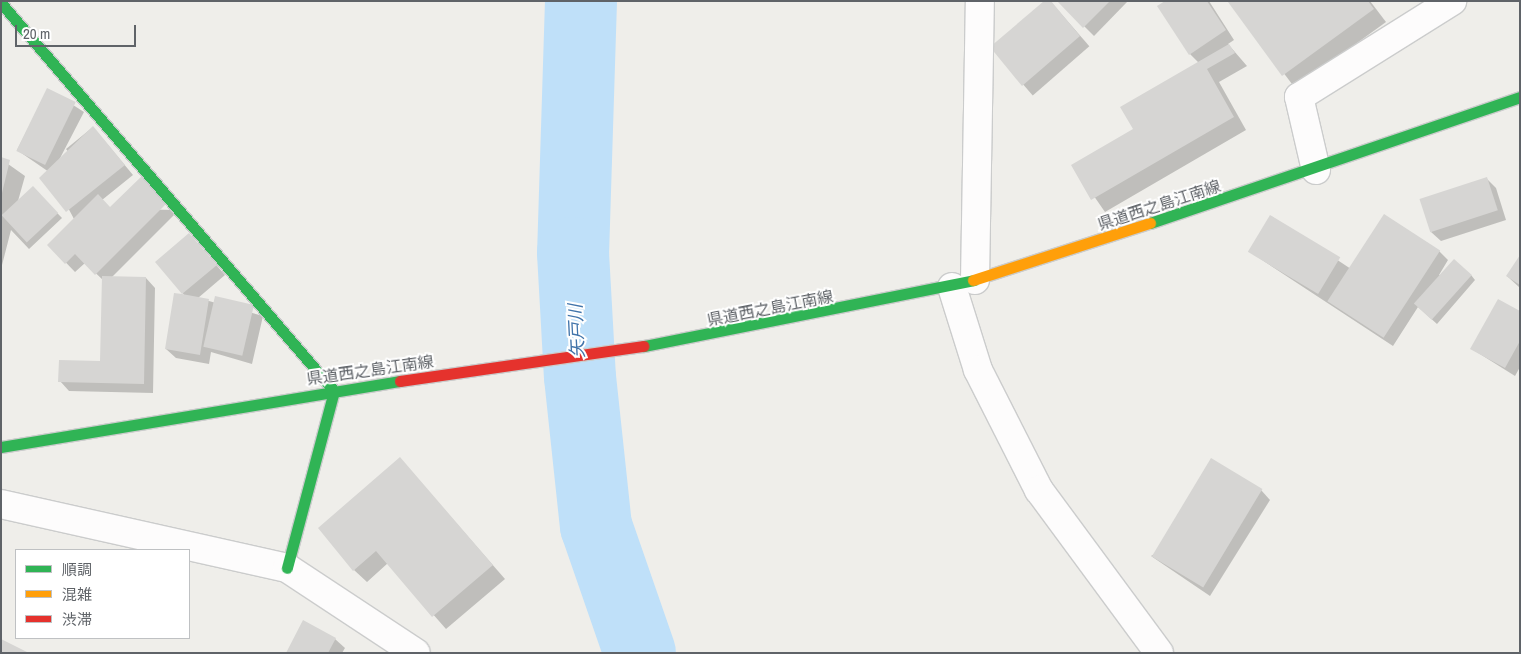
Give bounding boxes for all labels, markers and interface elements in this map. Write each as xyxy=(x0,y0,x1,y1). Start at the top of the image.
scale bar xyxy=(18,15,139,47)
text: 20 m xyxy=(23,23,50,44)
street label: 県道西之島江南線 xyxy=(1095,176,1223,234)
street label: 県道西之島江南線 xyxy=(705,286,835,330)
water label: 矢戸川 xyxy=(565,303,589,359)
street label: 県道西之島江南線 xyxy=(305,352,435,388)
legend xyxy=(15,549,190,639)
text: 順調 xyxy=(62,559,92,580)
text: 混雑 xyxy=(62,584,92,605)
text: 渋滞 xyxy=(62,609,92,630)

